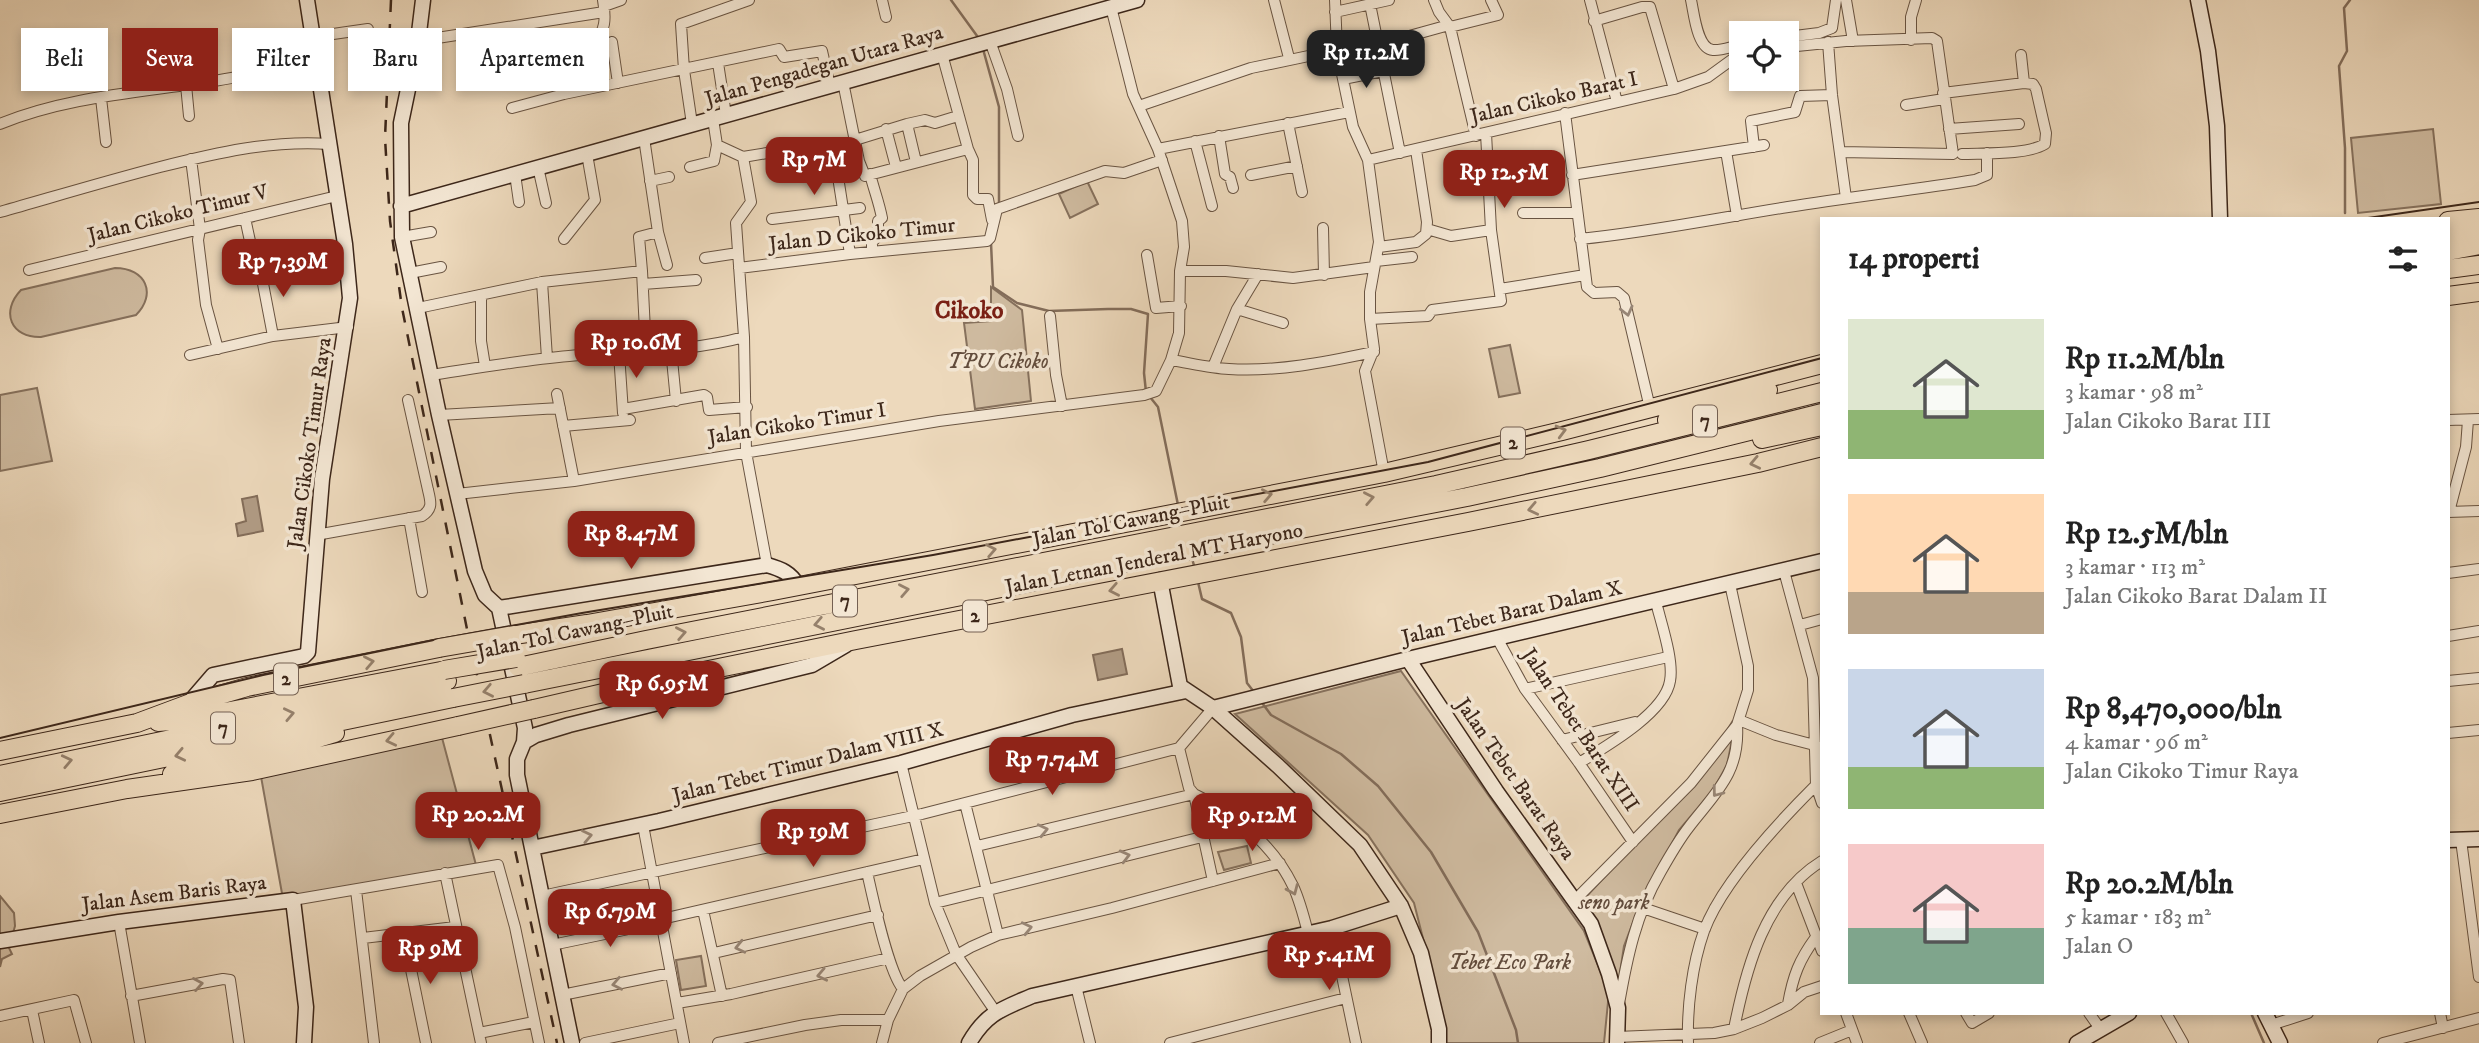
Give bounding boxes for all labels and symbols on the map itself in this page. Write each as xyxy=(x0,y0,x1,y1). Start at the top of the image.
street label: Jalan Pengadegan Utara Raya xyxy=(700,20,946,113)
pin: Rp 11.2M xyxy=(1294,31,1438,90)
street label: Jalan Cikoko Barat I xyxy=(1466,66,1640,130)
pin: Rp 7M xyxy=(765,138,863,197)
pin: Rp 12.5M xyxy=(1432,150,1576,210)
street label: Jalan Cikoko Timur V xyxy=(83,179,271,249)
street label: Jalan D Cikoko Timur xyxy=(766,212,957,258)
pin: Rp 7.39M xyxy=(211,240,355,299)
district label: Cikoko xyxy=(935,296,1004,326)
one-way arrow xyxy=(1619,305,1633,317)
pin: Rp 10.6M xyxy=(564,320,708,380)
street label: Jalan Cikoko Timur Raya xyxy=(282,336,338,552)
park label: TPU Cikoko xyxy=(947,349,1049,375)
street label: Jalan Cikoko Timur I xyxy=(704,397,888,451)
road number: 7 xyxy=(1693,406,1717,436)
one-way arrow xyxy=(1555,425,1567,439)
road number: 2 xyxy=(1501,428,1525,458)
one-way arrow xyxy=(1749,455,1761,470)
street label: Jalan Tol Cawang–Pluit xyxy=(1028,489,1232,553)
one-way arrow xyxy=(1261,489,1273,504)
one-way arrow xyxy=(1363,491,1375,506)
one-way arrow xyxy=(1527,500,1539,515)
pin: Rp 8.47M xyxy=(559,512,703,571)
street label: Jalan Letnan Jenderal MT Haryono xyxy=(1001,517,1305,601)
one-way arrow xyxy=(985,543,997,558)
street label: Jalan Tebet Barat Dalam X xyxy=(1397,575,1625,651)
one-way arrow xyxy=(1108,581,1120,596)
one-way arrow xyxy=(898,583,910,598)
road number: 7 xyxy=(833,586,857,616)
street label: Jalan Tol Cawang–Pluit xyxy=(472,598,676,666)
road number: 2 xyxy=(963,600,987,632)
one-way arrow xyxy=(813,616,825,631)
one-way arrow xyxy=(675,626,687,641)
street label: Jalan Tebet Barat XIII xyxy=(1515,642,1644,817)
one-way arrow xyxy=(363,655,375,670)
pin: Rp 6.95M xyxy=(590,662,734,721)
road number: 2 xyxy=(274,664,298,694)
one-way arrow xyxy=(482,682,494,697)
street label: Jalan Tebet Barat Raya xyxy=(1448,691,1581,865)
one-way arrow xyxy=(283,708,295,723)
road number: 7 xyxy=(211,712,235,744)
street label: Jalan Tebet Timur Dalam VIII X xyxy=(668,717,946,810)
one-way arrow xyxy=(385,731,397,746)
pin: Rp 7.74M xyxy=(980,738,1124,797)
one-way arrow xyxy=(174,746,186,761)
one-way arrow xyxy=(61,754,73,769)
one-way arrow xyxy=(1713,784,1726,797)
pin: Rp 20.2M xyxy=(406,792,550,852)
pin: Rp 9.12M xyxy=(1180,794,1324,853)
pin: Rp 19M xyxy=(756,810,870,869)
one-way arrow xyxy=(1037,824,1049,838)
one-way arrow xyxy=(581,830,593,845)
one-way arrow xyxy=(1119,850,1131,865)
street label: Jalan Asem Baris Raya xyxy=(78,870,268,918)
one-way arrow xyxy=(1285,883,1299,895)
pin: Rp 6.79M xyxy=(538,890,682,949)
park label: seno park xyxy=(1577,890,1650,916)
one-way arrow xyxy=(1021,922,1033,937)
pin: Rp 9M xyxy=(381,926,479,986)
pin: Rp 5.41M xyxy=(1257,932,1401,992)
one-way arrow xyxy=(734,938,746,953)
park label: Tebet Eco Park xyxy=(1449,950,1571,976)
one-way arrow xyxy=(817,966,829,981)
one-way arrow xyxy=(611,976,623,991)
one-way arrow xyxy=(192,977,204,992)

